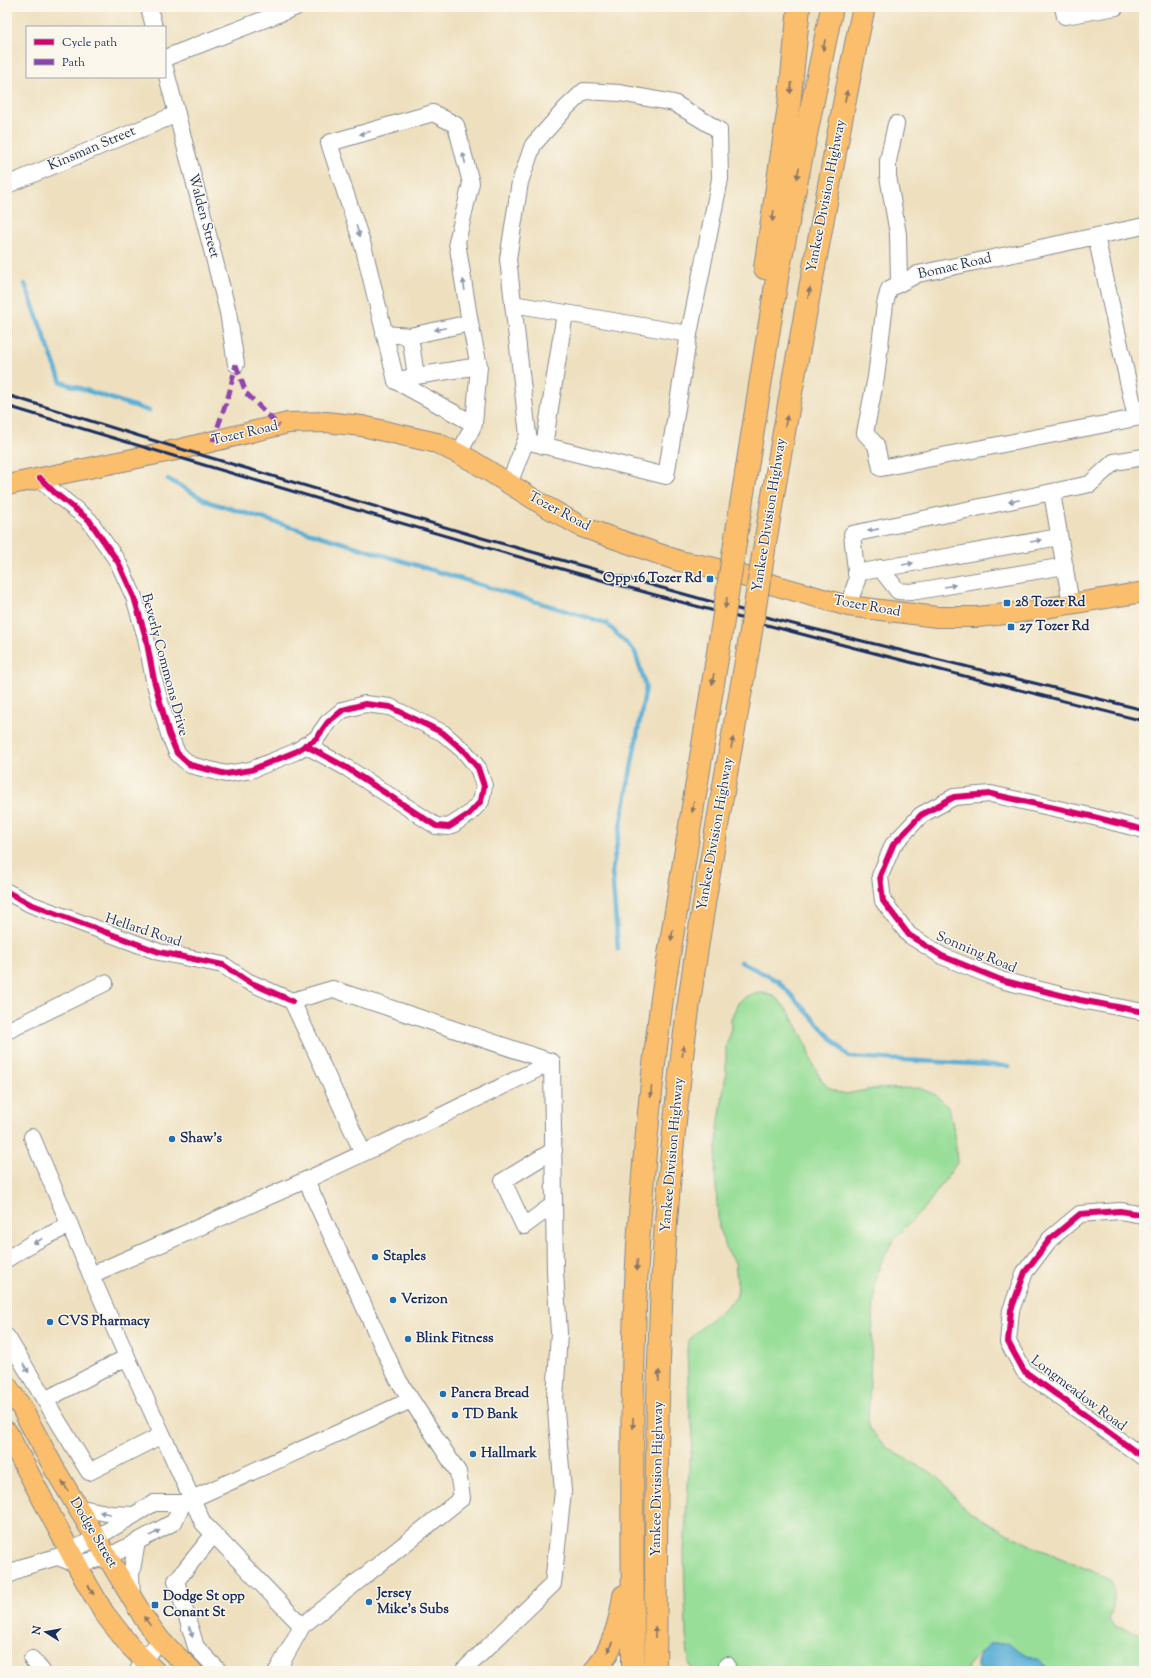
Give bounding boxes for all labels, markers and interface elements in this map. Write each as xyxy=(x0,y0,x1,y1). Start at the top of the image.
legend xyxy=(26,26,166,78)
text: Cycle path xyxy=(62,34,117,52)
one-way arrow xyxy=(821,39,827,51)
text: Path xyxy=(62,54,85,72)
one-way arrow xyxy=(787,82,794,94)
one-way arrow xyxy=(843,90,849,102)
street label: Yankee Division Highway xyxy=(802,118,852,274)
street label: Kinsman Street xyxy=(45,121,139,176)
one-way arrow xyxy=(359,130,371,136)
one-way arrow xyxy=(461,152,467,164)
one-way arrow xyxy=(795,167,801,179)
street label: Walden Street xyxy=(182,172,224,261)
one-way arrow xyxy=(770,210,776,222)
one-way arrow xyxy=(355,225,361,237)
street label: Bomac Road xyxy=(916,249,994,285)
one-way arrow xyxy=(461,279,467,291)
one-way arrow xyxy=(807,287,813,299)
one-way arrow xyxy=(434,327,446,333)
one-way arrow xyxy=(783,415,789,427)
street label: Tozer Road xyxy=(210,417,280,451)
street label: Yankee Division Highway xyxy=(748,437,792,593)
street label: Tozer Road xyxy=(524,487,594,537)
one-way arrow xyxy=(1007,498,1020,504)
one-way arrow xyxy=(867,527,879,533)
one-way arrow xyxy=(1030,538,1042,544)
one-way arrow xyxy=(902,560,914,566)
place label: Opp 16 Tozer Rd xyxy=(603,569,702,589)
marker: Opp 16 Tozer Rd xyxy=(705,574,715,584)
one-way arrow xyxy=(943,583,956,589)
street label: Beverly Commons Drive xyxy=(135,591,193,739)
street label: Tozer Road xyxy=(832,591,902,623)
place label: 28 Tozer Rd xyxy=(1015,593,1085,613)
one-way arrow xyxy=(722,597,728,609)
marker: 28 Tozer Rd xyxy=(1002,598,1012,608)
place label: 27 Tozer Rd xyxy=(1019,617,1090,637)
marker: 27 Tozer Rd xyxy=(1006,622,1016,632)
one-way arrow xyxy=(710,673,716,685)
one-way arrow xyxy=(729,737,735,749)
street label: Yankee Division Highway xyxy=(693,756,739,912)
one-way arrow xyxy=(690,801,696,813)
street label: Hellard Road xyxy=(102,909,184,953)
street label: Sonning Road xyxy=(933,927,1020,979)
one-way arrow xyxy=(669,929,675,941)
one-way arrow xyxy=(680,1045,686,1057)
street label: Yankee Division Highway xyxy=(656,1077,690,1233)
one-way arrow xyxy=(648,1086,655,1098)
place label: Shaw's xyxy=(180,1129,223,1149)
marker: Shaw's xyxy=(167,1134,177,1144)
one-way arrow xyxy=(32,1238,43,1244)
place label: Staples xyxy=(383,1247,426,1267)
marker: Staples xyxy=(370,1252,380,1262)
one-way arrow xyxy=(634,1259,640,1272)
place label: Verizon xyxy=(401,1290,449,1310)
marker: Verizon xyxy=(388,1295,398,1305)
place label: CVS Pharmacy xyxy=(58,1312,150,1332)
marker: CVS Pharmacy xyxy=(45,1317,55,1327)
place label: Blink Fitness xyxy=(416,1329,494,1349)
marker: Blink Fitness xyxy=(403,1334,413,1344)
street label: Longmeadow Road xyxy=(1026,1351,1130,1437)
one-way arrow xyxy=(22,1363,30,1373)
one-way arrow xyxy=(656,1370,663,1382)
place label: Panera Bread xyxy=(451,1384,529,1404)
marker: Panera Bread xyxy=(438,1389,448,1399)
street label: Yankee Division Highway xyxy=(647,1401,669,1557)
place label: TD Bank xyxy=(463,1405,518,1425)
marker: TD Bank xyxy=(450,1410,460,1420)
one-way arrow xyxy=(630,1417,636,1430)
place label: Hallmark xyxy=(481,1444,537,1464)
marker: Hallmark xyxy=(468,1449,478,1459)
one-way arrow xyxy=(61,1481,69,1491)
street label: Dodge Street xyxy=(64,1494,122,1572)
one-way arrow xyxy=(99,1509,111,1515)
one-way arrow xyxy=(149,1529,160,1536)
one-way arrow xyxy=(87,1584,94,1596)
place label: Jersey Mike's Subs xyxy=(376,1584,449,1620)
place label: Dodge St opp Conant St xyxy=(163,1587,245,1623)
marker: Jersey Mike's Subs xyxy=(364,1597,374,1607)
marker: Dodge St opp Conant St xyxy=(150,1600,160,1610)
north arrow xyxy=(26,1612,66,1652)
one-way arrow xyxy=(143,1616,151,1627)
text: N xyxy=(28,1624,46,1637)
one-way arrow xyxy=(652,1625,658,1638)
one-way arrow xyxy=(188,1626,194,1638)
one-way arrow xyxy=(606,1642,612,1654)

